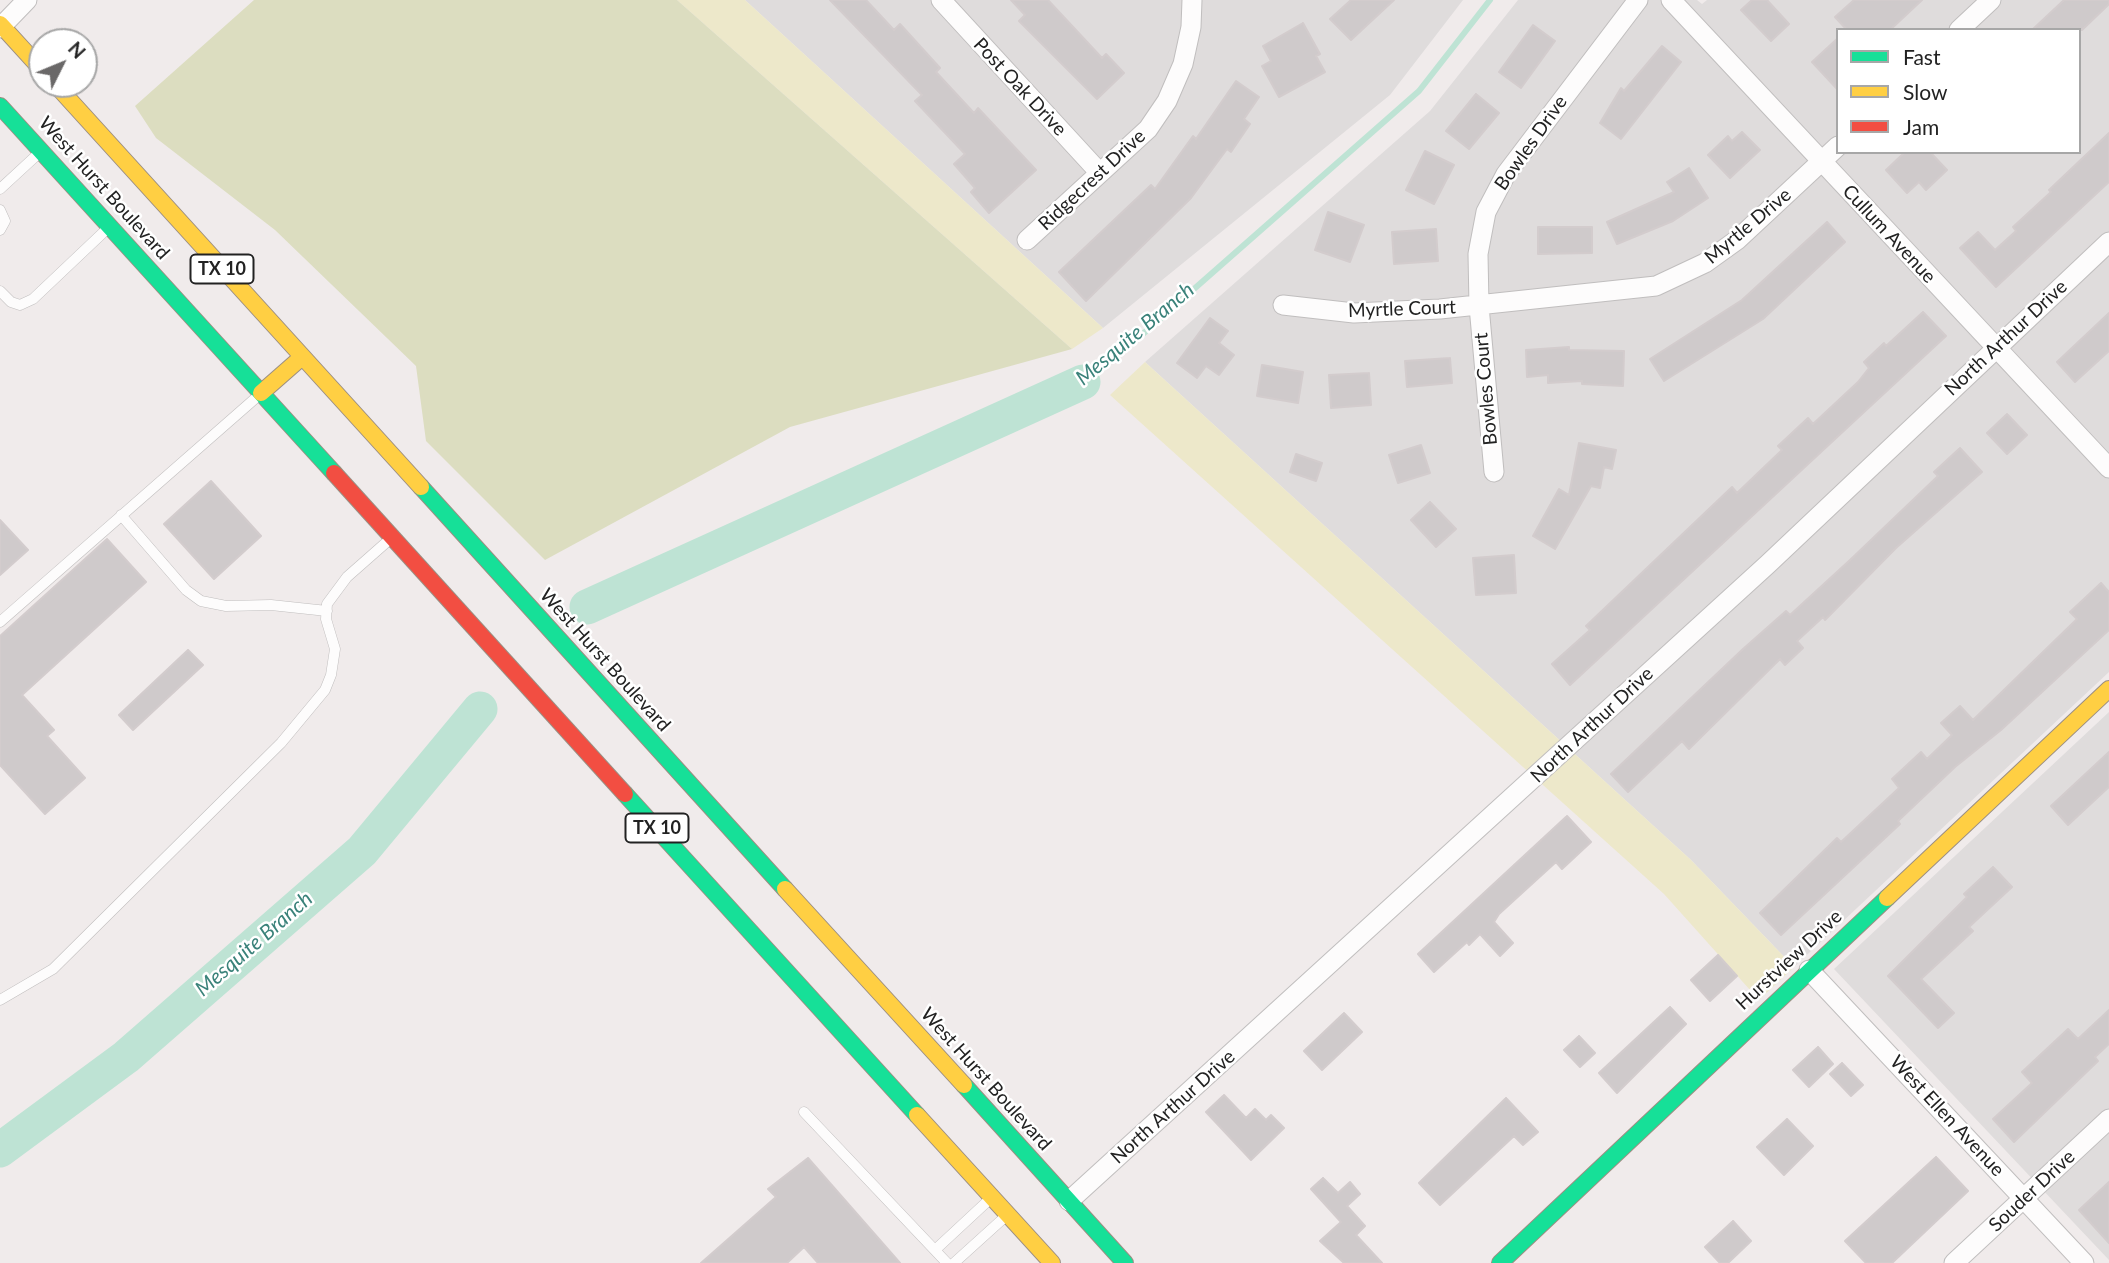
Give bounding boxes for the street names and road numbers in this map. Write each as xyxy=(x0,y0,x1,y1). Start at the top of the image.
street label: Post Oak Drive xyxy=(969,33,1071,141)
street label: Bowles Drive xyxy=(1490,91,1572,195)
street label: West Hurst Boulevard xyxy=(34,112,174,264)
street label: Ridgecrest Drive xyxy=(1034,125,1150,235)
street label: Cullum Avenue xyxy=(1838,180,1940,288)
street label: Myrtle Drive xyxy=(1700,183,1796,269)
road number: TX 10 xyxy=(190,255,254,284)
street label: North Arthur Drive xyxy=(1940,275,2072,401)
street label: Myrtle Court xyxy=(1348,296,1456,322)
street label: Bowles Court xyxy=(1470,332,1502,446)
street label: West Hurst Boulevard xyxy=(535,584,675,736)
street label: North Arthur Drive xyxy=(1526,662,1658,788)
road number: TX 10 xyxy=(626,814,688,842)
street label: Hurstview Drive xyxy=(1731,905,1847,1015)
street label: West Hurst Boulevard xyxy=(916,1003,1056,1155)
street label: North Arthur Drive xyxy=(1106,1045,1240,1169)
street label: West Ellen Avenue xyxy=(1885,1051,2009,1181)
street label: Souder Drive xyxy=(1984,1145,2080,1237)

